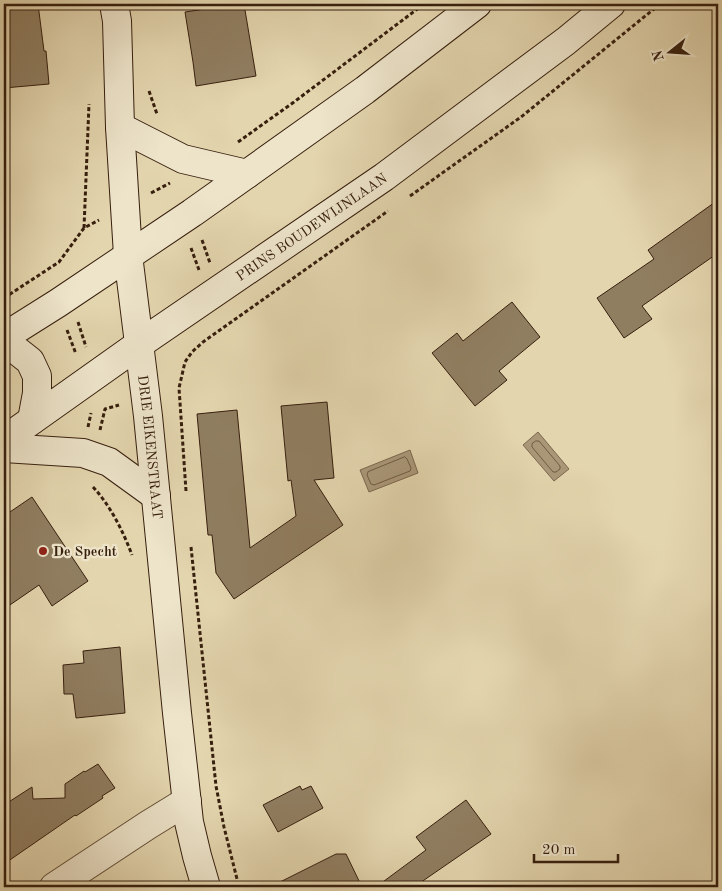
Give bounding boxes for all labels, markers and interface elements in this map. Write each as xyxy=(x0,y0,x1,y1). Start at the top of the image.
north arrow xyxy=(644,28,694,78)
text: N xyxy=(650,48,667,63)
street label: PRINS BOUDEWIJNLAAN xyxy=(234,171,390,284)
street label: DRIE EIKENSTRAAT xyxy=(135,374,164,520)
marker: De Specht xyxy=(37,545,49,557)
place label: De Specht xyxy=(53,545,117,559)
scale bar xyxy=(534,831,618,863)
text: 20 m xyxy=(542,843,576,858)

